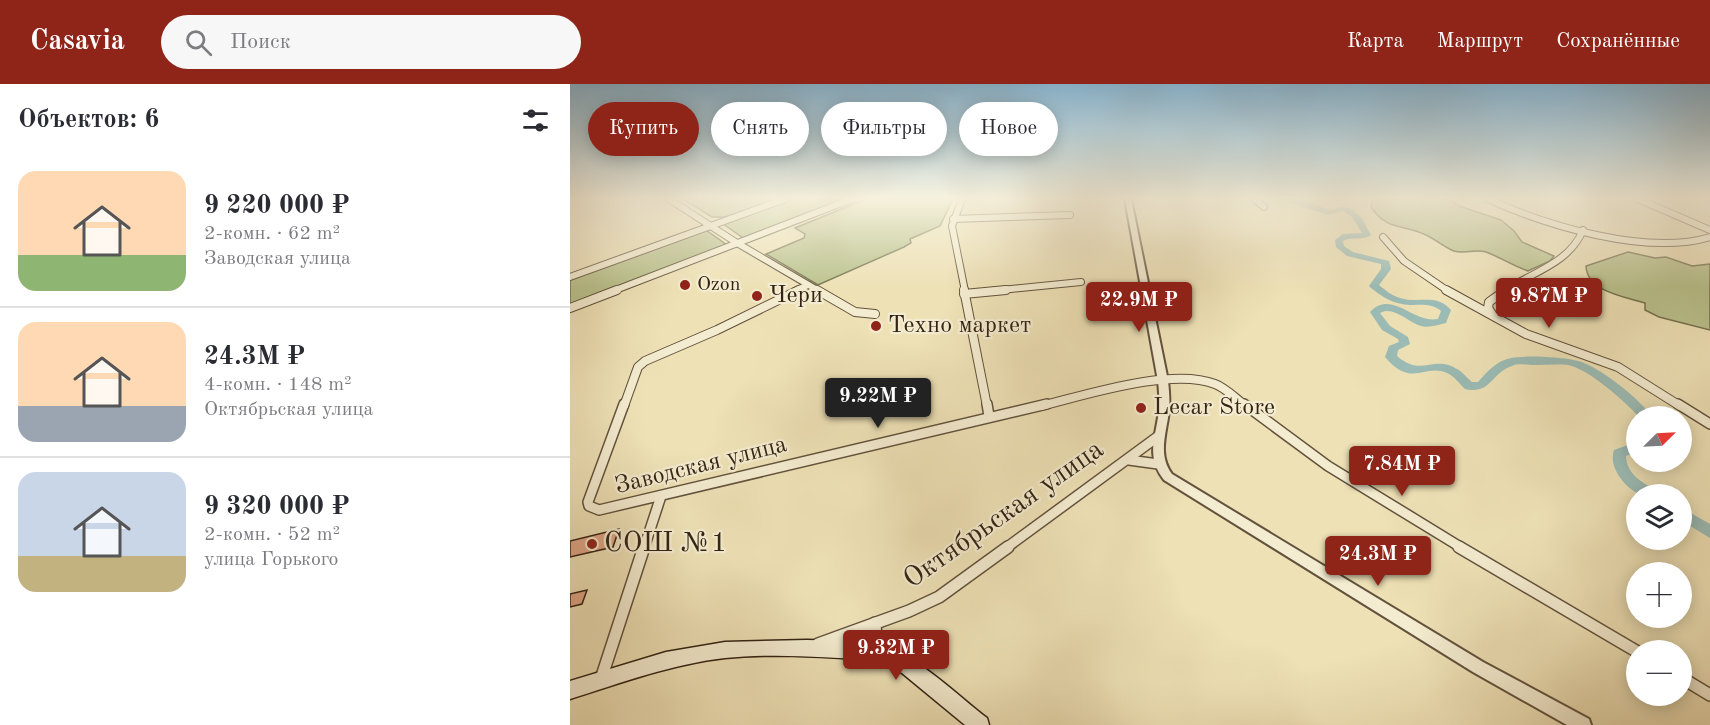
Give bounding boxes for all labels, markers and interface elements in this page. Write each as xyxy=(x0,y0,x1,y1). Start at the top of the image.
search box xyxy=(161,15,581,69)
icon: search xyxy=(182,26,215,59)
text: Casavia xyxy=(30,28,125,56)
text: Поиск xyxy=(230,31,291,53)
text: Карта xyxy=(1347,31,1404,52)
text: Маршрут xyxy=(1437,31,1523,52)
text: Сохранённые xyxy=(1556,31,1680,52)
chip: Купить xyxy=(588,102,699,156)
chip: Снять xyxy=(711,102,809,156)
chip: Фильтры xyxy=(821,102,947,156)
chip: Новое xyxy=(959,102,1058,156)
icon: filters xyxy=(519,104,552,137)
text: Объектов: 6 xyxy=(18,107,159,133)
text: 9 220 000 ₽ xyxy=(204,193,350,219)
icon: home xyxy=(66,195,138,267)
text: 2-комн. · 62 m² xyxy=(204,224,340,244)
text: Заводская улица xyxy=(204,249,351,269)
place label: Ozon xyxy=(697,275,741,295)
marker: Ozon xyxy=(678,278,692,292)
pin: 9.87M ₽ xyxy=(1494,278,1604,329)
pin: 22.9M ₽ xyxy=(1084,282,1194,333)
place label: Чери xyxy=(769,284,823,308)
text: 9.87M ₽ xyxy=(1510,287,1588,307)
marker: Чери xyxy=(750,289,764,303)
text: 22.9M ₽ xyxy=(1100,291,1178,311)
place label: Техно маркет xyxy=(888,314,1031,338)
marker: Техно маркет xyxy=(869,319,883,333)
text: 24.3M ₽ xyxy=(204,344,305,370)
icon: home xyxy=(66,346,138,418)
text: 4-комн. · 148 m² xyxy=(204,375,352,395)
pin: 9.22M ₽ xyxy=(823,378,933,429)
text: 9.22M ₽ xyxy=(839,387,917,407)
place label: Lecar Store xyxy=(1153,396,1275,420)
text: Октябрьская улица xyxy=(204,400,373,420)
marker: Lecar Store xyxy=(1134,401,1148,415)
north arrow xyxy=(1626,406,1692,472)
map controls xyxy=(1626,406,1692,706)
street label: Заводская улица xyxy=(613,433,790,499)
street label: Октябрьская улица xyxy=(899,435,1109,594)
pin: 7.84M ₽ xyxy=(1347,446,1457,497)
text: 7.84M ₽ xyxy=(1363,455,1441,475)
button: layers xyxy=(1626,484,1692,550)
text: 9 320 000 ₽ xyxy=(204,494,350,520)
icon: home xyxy=(66,496,138,568)
text: 2-комн. · 52 m² xyxy=(204,525,340,545)
place label: СОШ №1 xyxy=(604,530,727,558)
pin: 24.3M ₽ xyxy=(1323,536,1433,587)
marker: СОШ №1 xyxy=(585,537,599,551)
text: 24.3M ₽ xyxy=(1339,545,1417,565)
text: улица Горького xyxy=(204,550,338,570)
button: + xyxy=(1626,562,1692,628)
pin: 9.32M ₽ xyxy=(841,630,951,681)
text: 9.32M ₽ xyxy=(857,639,935,659)
button: − xyxy=(1626,640,1692,706)

